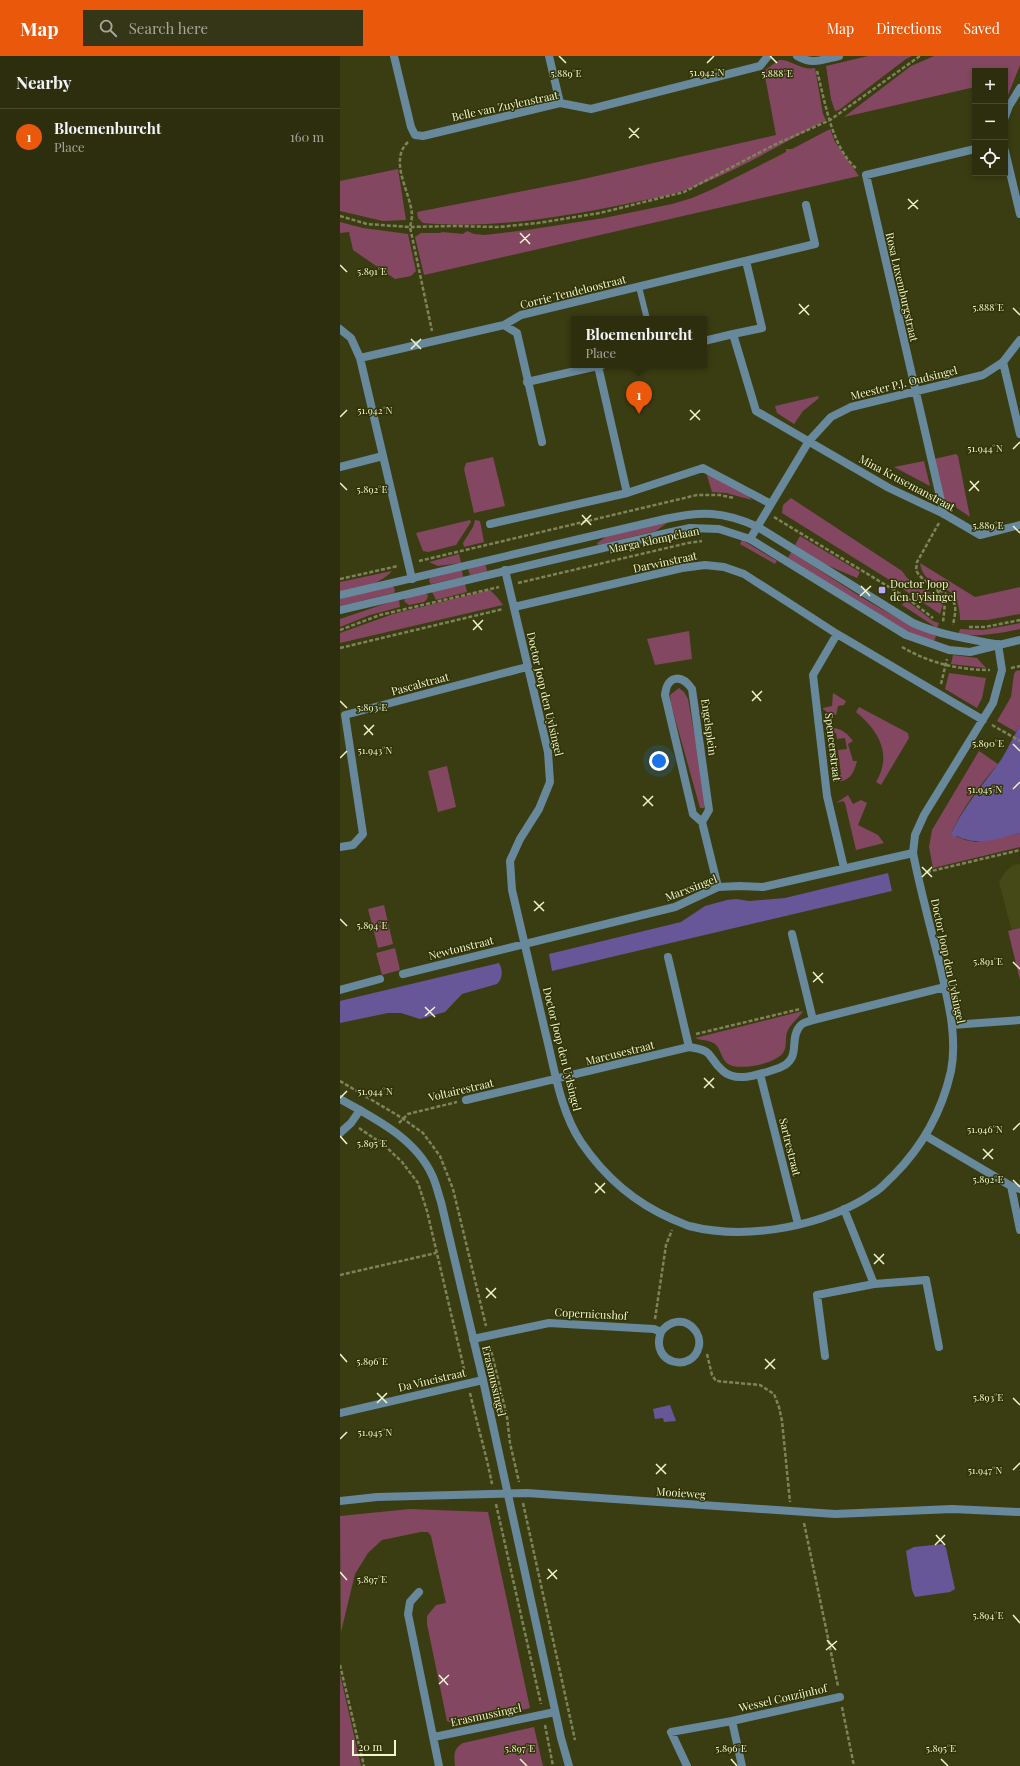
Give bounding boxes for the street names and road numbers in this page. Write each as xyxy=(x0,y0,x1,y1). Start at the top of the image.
street label: Belle van Zuylenstraat xyxy=(450,87,560,124)
street label: Rosa Luxemburgstraat xyxy=(883,231,922,343)
street label: Corrie Tendeloostraat xyxy=(518,271,628,312)
street label: Meester P.J. Oudsingel xyxy=(849,362,959,403)
street label: Mina Krusemanstraat xyxy=(857,451,958,514)
street label: Marga Klompélaan xyxy=(607,522,701,556)
street label: Darwinstraat xyxy=(632,547,698,576)
street label: Doctor Joop den Uylsingel xyxy=(524,630,567,758)
street label: Pascalstraat xyxy=(389,669,451,698)
street label: Engelsplein xyxy=(698,698,721,757)
street label: Spencerstraat xyxy=(822,712,845,782)
street label: Marxsingel xyxy=(663,871,719,904)
street label: Doctor Joop den Uylsingel xyxy=(928,897,969,1025)
street label: Newtonstraat xyxy=(427,932,495,963)
street label: Doctor Joop den Uylsingel xyxy=(540,985,585,1112)
street label: Marcusestraat xyxy=(584,1037,656,1068)
street label: Voltairestraat xyxy=(426,1075,495,1105)
street label: Sartrestraat xyxy=(776,1116,805,1177)
street label: Copernicushof xyxy=(554,1304,629,1323)
street label: Erasmussingel xyxy=(479,1344,510,1418)
street label: Da Vincistraat xyxy=(397,1364,467,1395)
street label: Mooieweg xyxy=(656,1483,707,1502)
street label: Wessel Couzijnhof xyxy=(736,1680,830,1715)
street label: Erasmussingel xyxy=(449,1700,523,1729)

